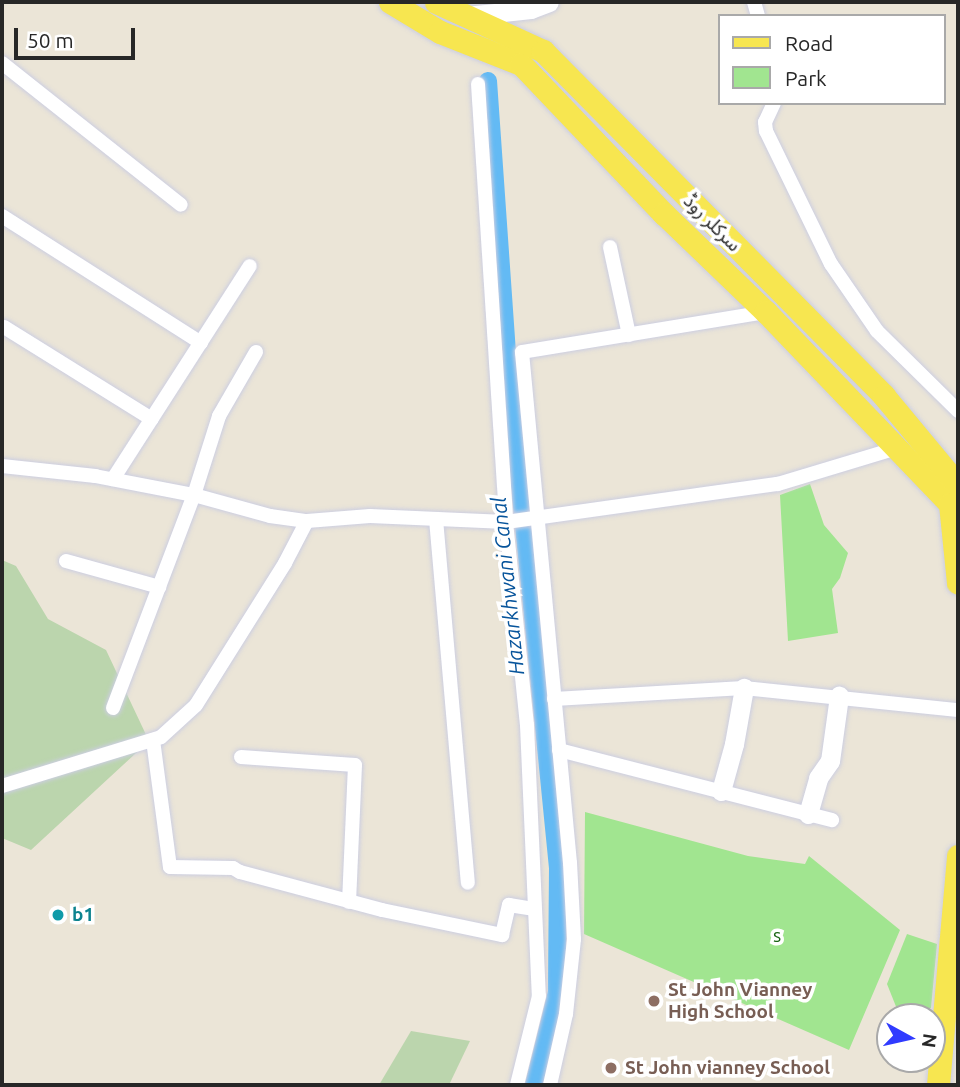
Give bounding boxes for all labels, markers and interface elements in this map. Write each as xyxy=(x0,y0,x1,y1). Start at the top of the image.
scale bar xyxy=(18,14,138,58)
legend xyxy=(718,14,946,105)
text: 50 m xyxy=(27,28,74,52)
text: Road xyxy=(785,31,833,55)
text: Park xyxy=(785,66,827,90)
street label: سرکلر روڈ xyxy=(679,190,745,256)
water label: Hazarkhwani Canal xyxy=(485,496,529,676)
place label: b1 xyxy=(72,904,94,926)
marker: b1 xyxy=(50,907,66,923)
park label: s xyxy=(773,925,781,947)
place label: St John Vianney High School xyxy=(668,979,812,1023)
marker: St John Vianney High School xyxy=(646,993,662,1009)
north arrow xyxy=(876,1003,946,1073)
text: N xyxy=(918,1032,942,1049)
place label: St John vianney School xyxy=(625,1057,830,1079)
marker: St John vianney School xyxy=(603,1060,619,1076)

